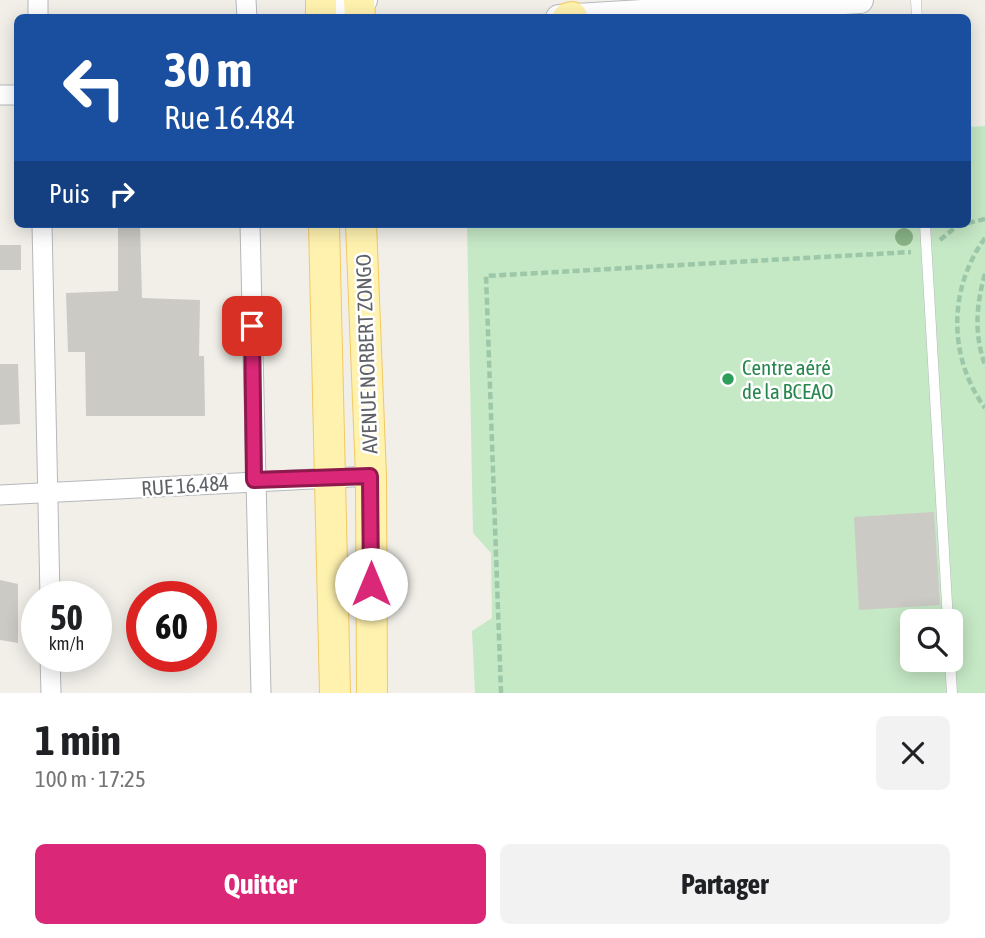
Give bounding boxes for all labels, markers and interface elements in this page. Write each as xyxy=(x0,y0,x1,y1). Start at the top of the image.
text: 30 m xyxy=(164,41,252,97)
icon: left xyxy=(49,42,140,133)
text: Rue 16.484 xyxy=(164,99,295,136)
icon: right xyxy=(103,175,141,213)
text: Puis xyxy=(49,179,89,209)
street label: AVENUE NORBERT ZONGO xyxy=(351,254,381,454)
pin xyxy=(222,296,282,356)
icon: arrive xyxy=(233,307,271,345)
place label: Centre aéré de la BCEAO xyxy=(742,355,833,403)
marker: Centre aéré de la BCEAO xyxy=(720,371,736,387)
street label: RUE 16.484 xyxy=(140,470,230,500)
position arrow xyxy=(334,547,408,621)
speed limit sign: 60 xyxy=(126,581,217,672)
text: 50 xyxy=(50,597,83,637)
map controls xyxy=(900,609,963,672)
button: search xyxy=(900,609,963,672)
text: km/h xyxy=(49,633,84,654)
text: 1 min xyxy=(35,716,121,764)
button: close xyxy=(876,716,950,790)
text: 100 m · 17:25 xyxy=(35,766,146,792)
button: Quitter xyxy=(35,844,486,924)
button: Partager xyxy=(500,844,950,924)

